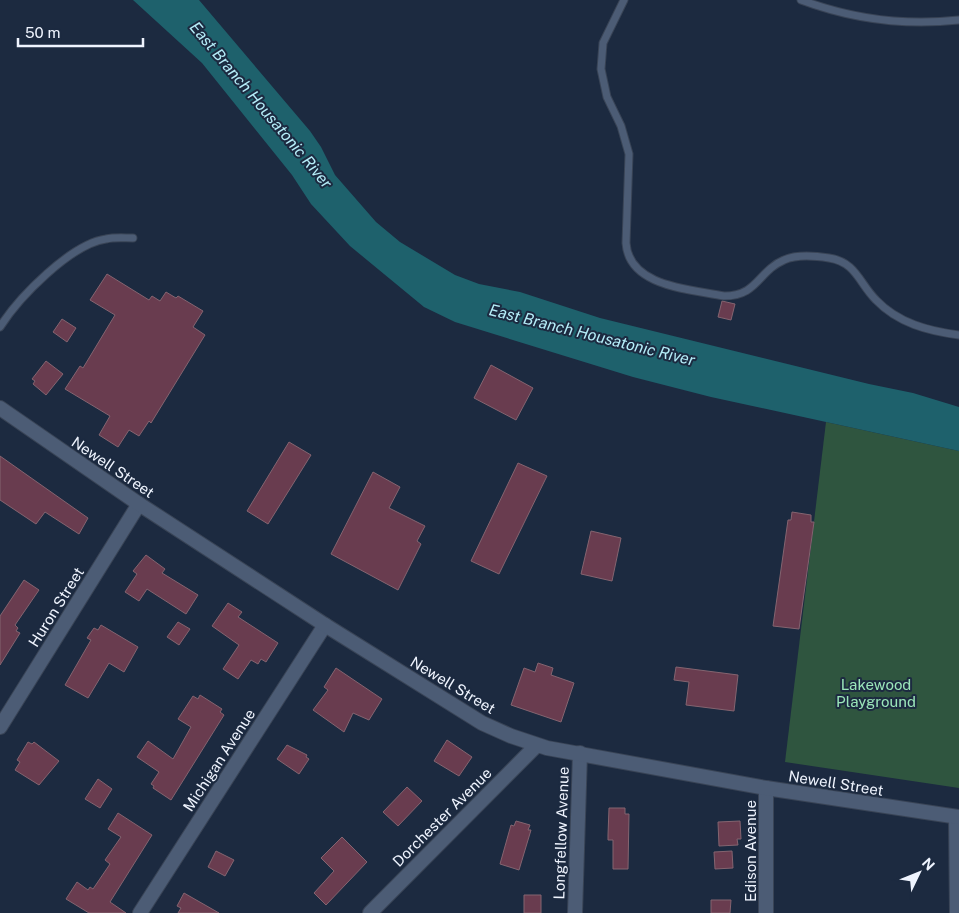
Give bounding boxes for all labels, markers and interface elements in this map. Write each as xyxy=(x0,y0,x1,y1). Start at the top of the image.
scale bar xyxy=(18,15,142,47)
water label: East Branch Housatonic River xyxy=(186,18,337,193)
text: 50 m xyxy=(25,24,60,41)
water label: East Branch Housatonic River xyxy=(487,300,698,370)
street label: Newell Street xyxy=(68,433,158,501)
street label: Huron Street xyxy=(25,564,87,650)
street label: Newell Street xyxy=(407,653,499,717)
park label: Lakewood Playground xyxy=(836,676,916,710)
street label: Michigan Avenue xyxy=(180,706,258,814)
street label: Dorchester Avenue xyxy=(389,764,495,870)
street label: Longfellow Avenue xyxy=(550,766,572,900)
street label: Newell Street xyxy=(787,767,885,799)
street label: Edison Avenue xyxy=(742,800,759,902)
north arrow xyxy=(894,848,944,898)
text: N xyxy=(919,855,938,874)

